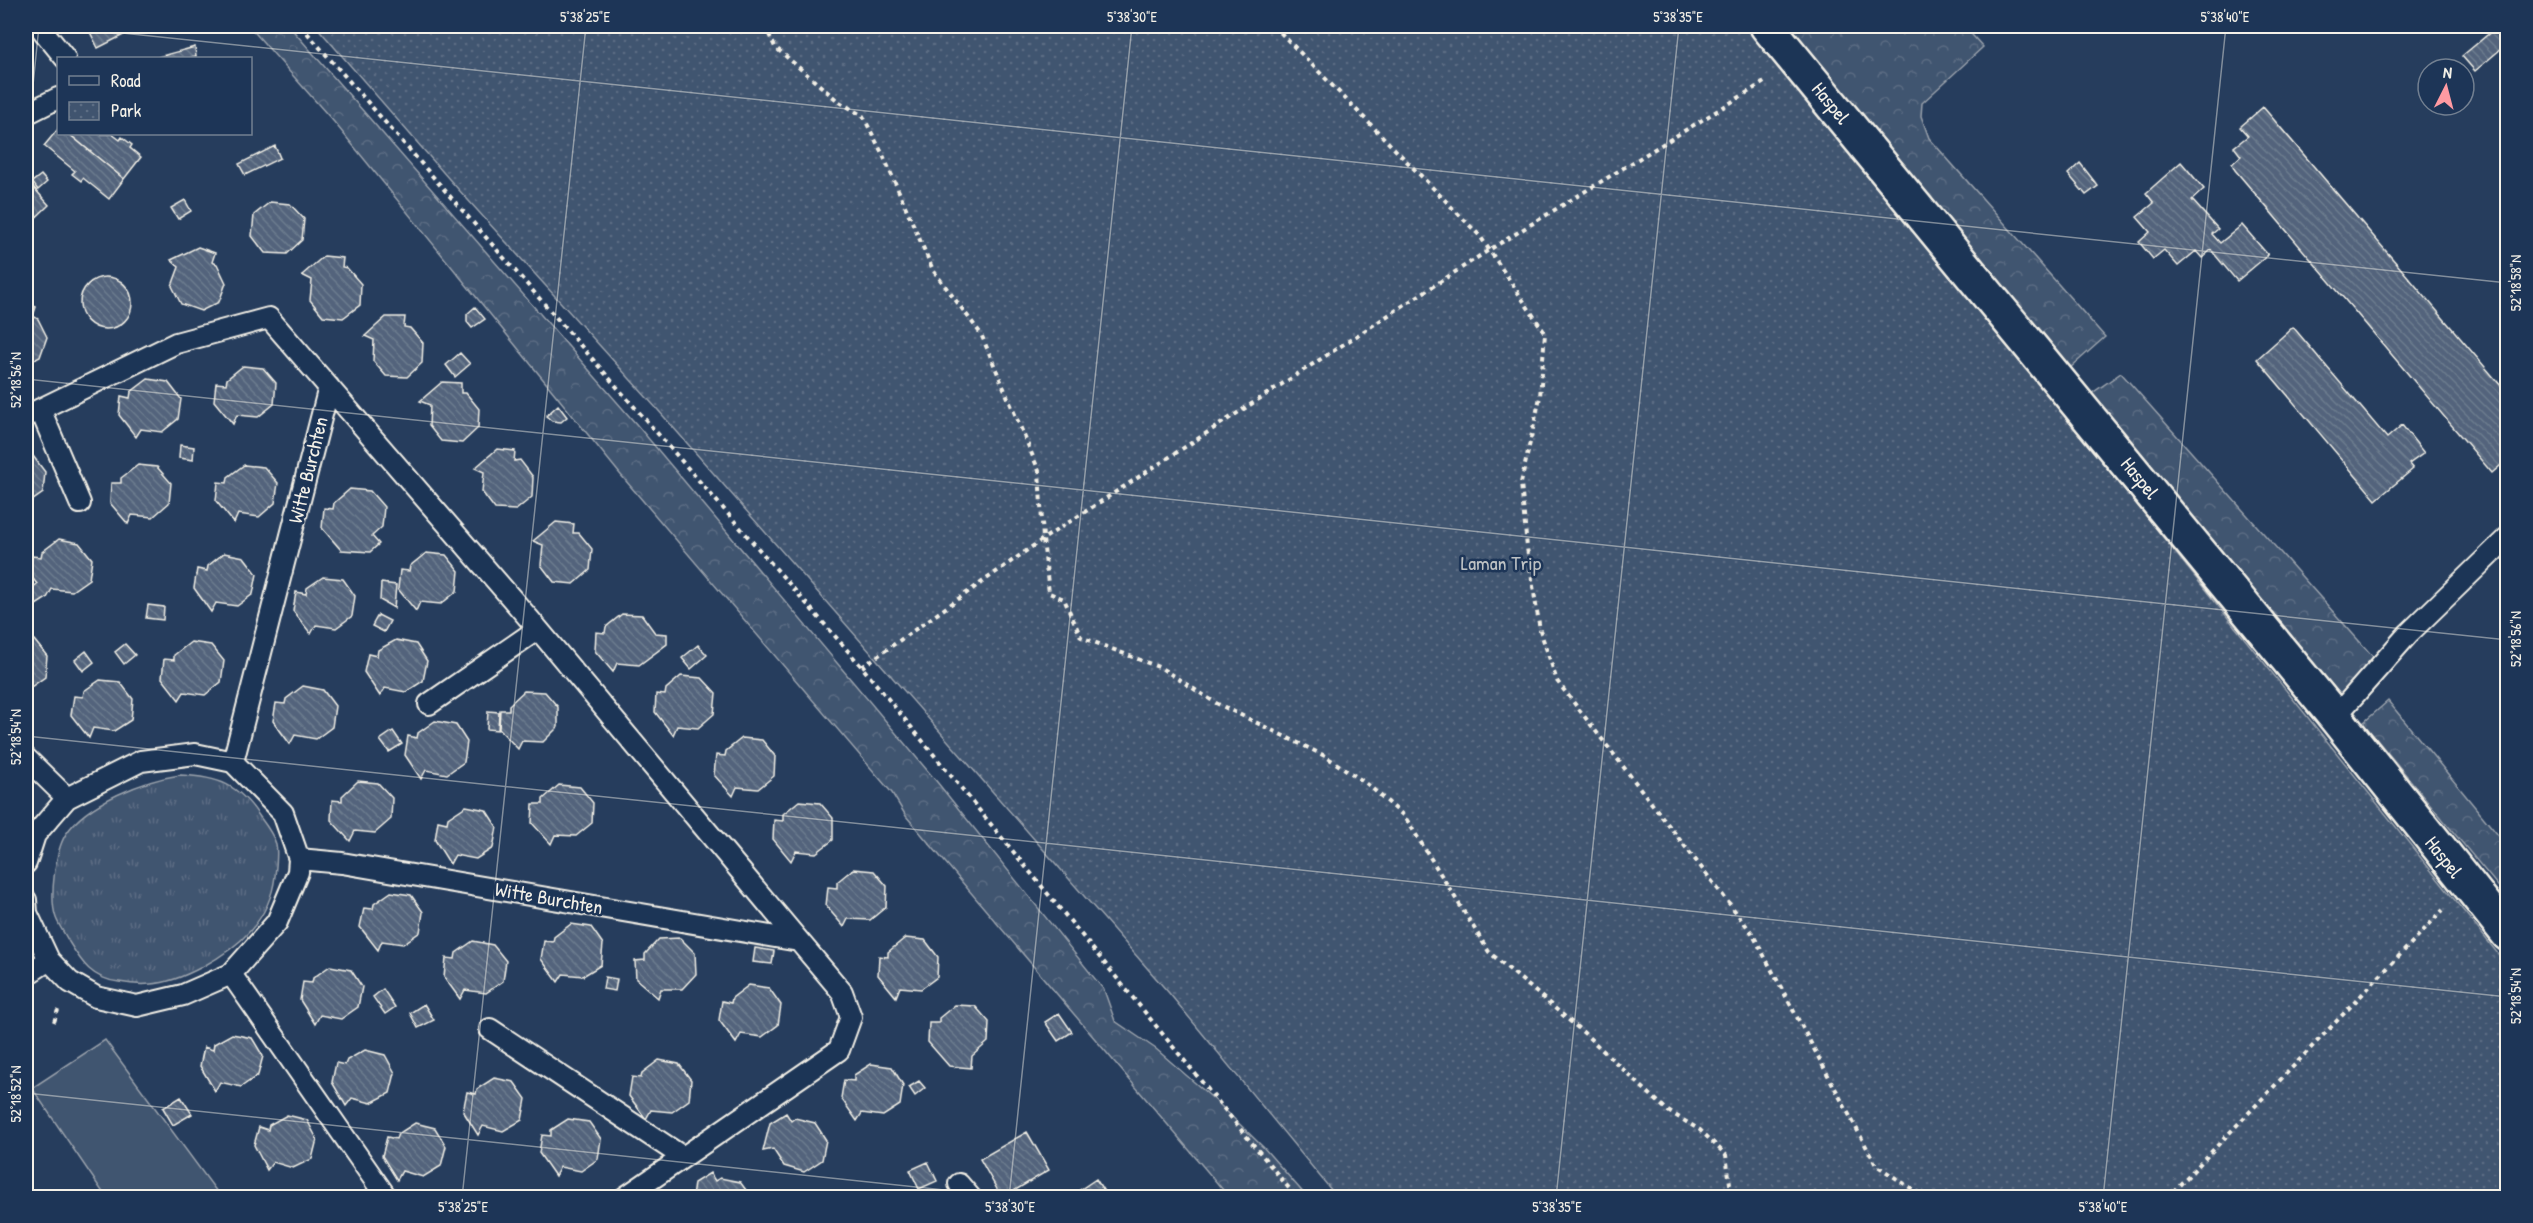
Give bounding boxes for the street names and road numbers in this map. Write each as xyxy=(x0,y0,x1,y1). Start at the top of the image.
street label: Haspel xyxy=(1806,76,1857,130)
street label: Witte Burchten xyxy=(281,414,334,526)
street label: Haspel xyxy=(2115,451,2166,505)
street label: Haspel xyxy=(2419,830,2470,884)
street label: Witte Burchten xyxy=(493,875,605,920)

